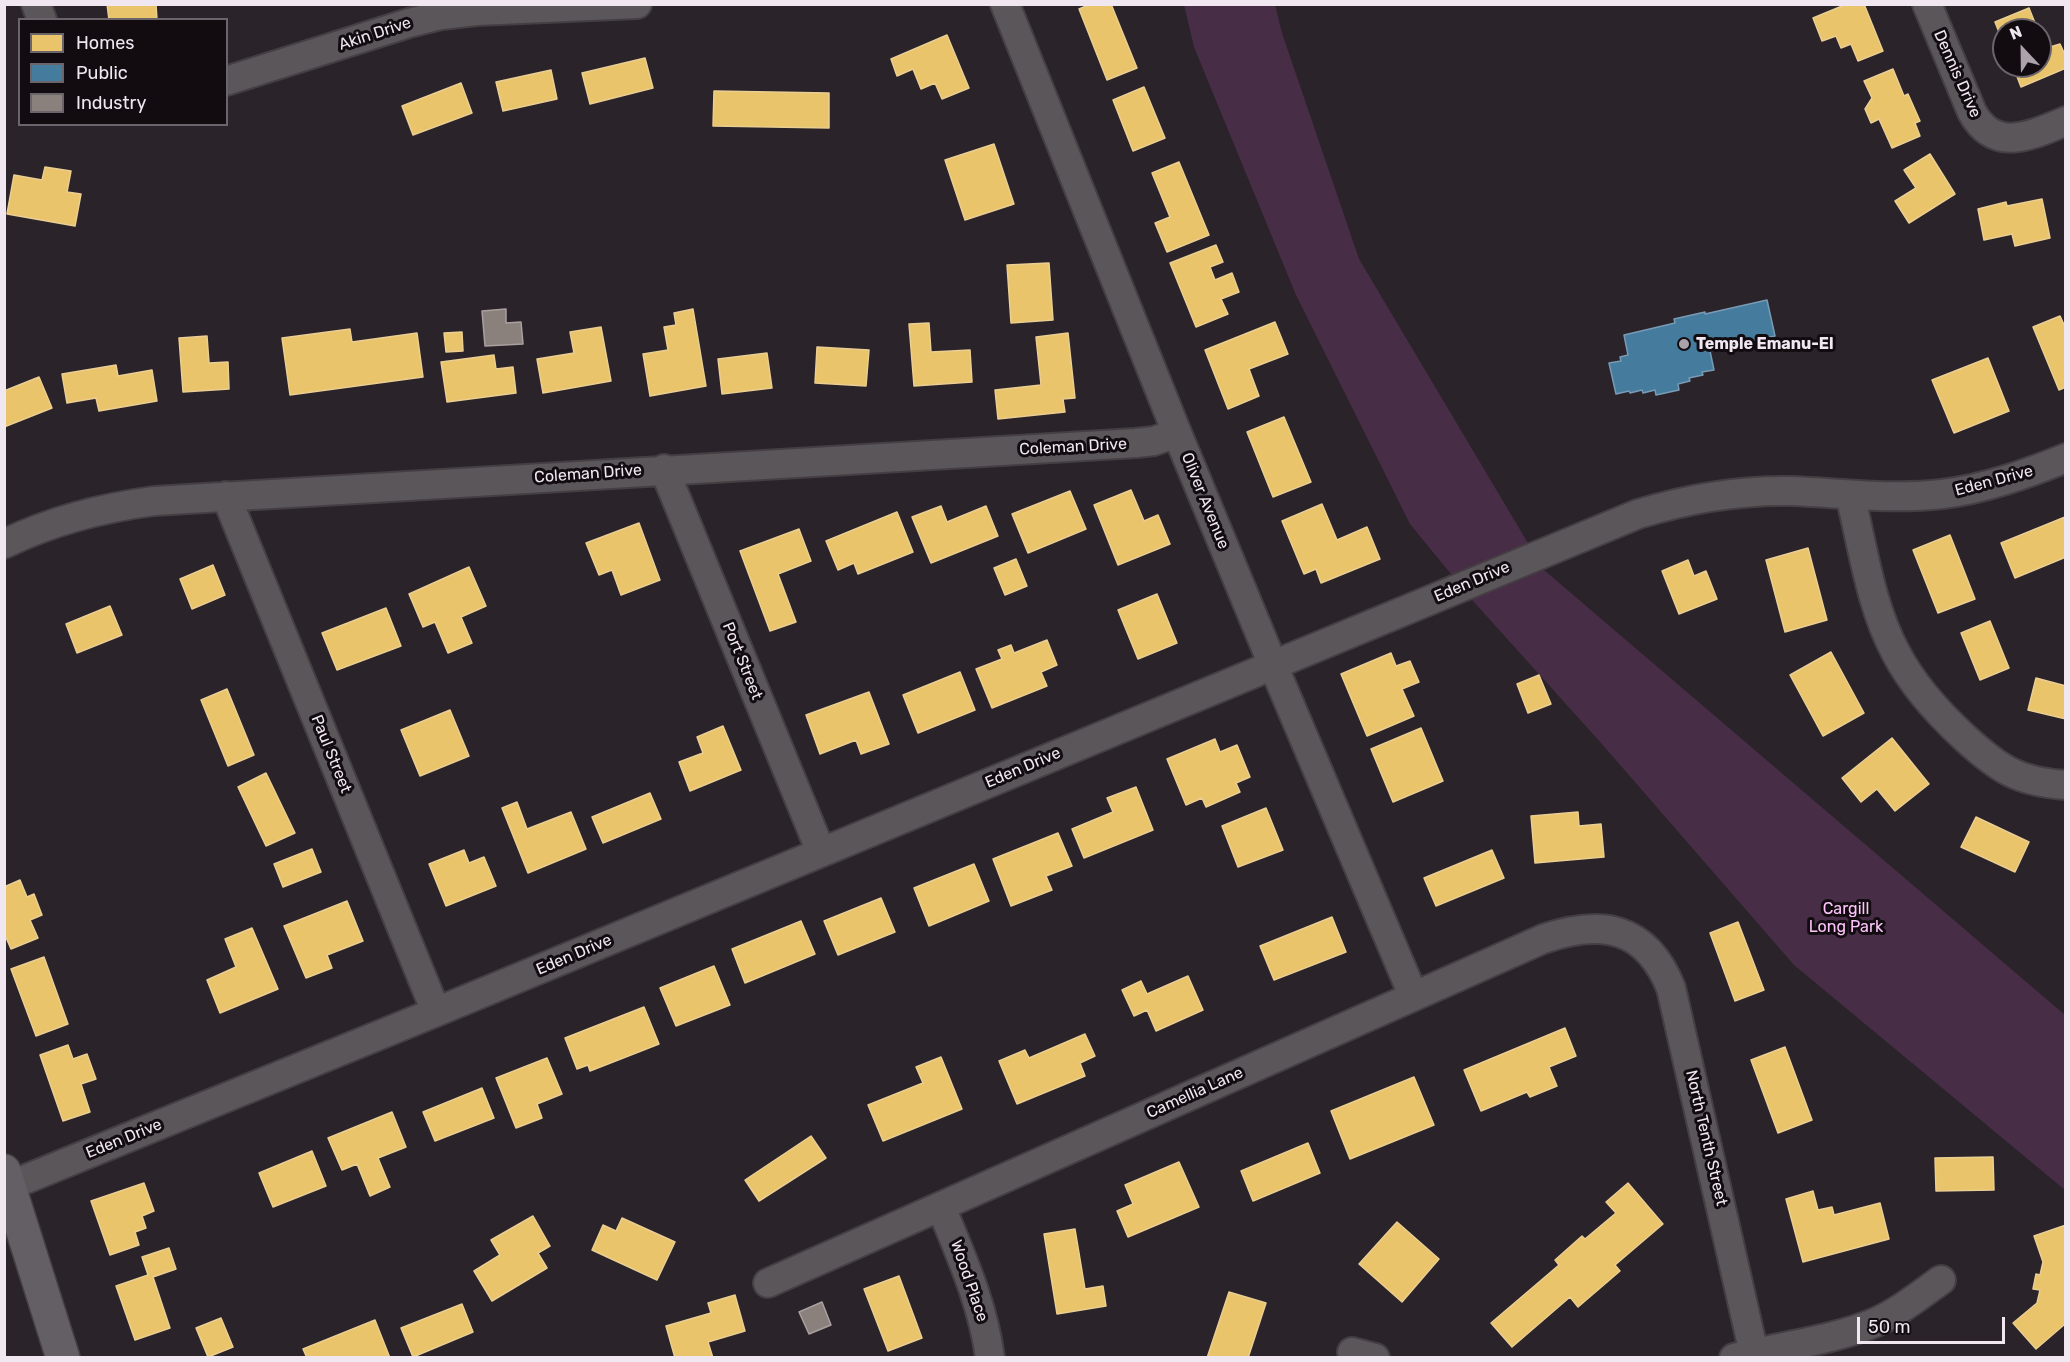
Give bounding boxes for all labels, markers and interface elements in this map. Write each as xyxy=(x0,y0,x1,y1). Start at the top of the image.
street label: Akin Drive xyxy=(336,13,414,55)
legend xyxy=(18,18,228,126)
north arrow xyxy=(1992,18,2052,78)
text: N xyxy=(2007,22,2025,44)
street label: Dennis Drive xyxy=(1929,27,1985,121)
text: Homes xyxy=(76,32,134,54)
text: Public xyxy=(76,62,128,84)
text: Industry xyxy=(76,92,146,114)
place label: Temple Emanu-El xyxy=(1696,334,1834,354)
marker: Temple Emanu-El xyxy=(1677,337,1691,351)
street label: Coleman Drive xyxy=(1019,435,1127,459)
street label: Oliver Avenue xyxy=(1177,450,1233,552)
street label: Coleman Drive xyxy=(534,461,642,487)
street label: Eden Drive xyxy=(1953,461,2035,501)
street label: Eden Drive xyxy=(1431,557,1513,607)
street label: Port Street xyxy=(718,619,766,703)
street label: Paul Street xyxy=(307,712,355,796)
street label: Eden Drive xyxy=(982,743,1064,793)
park label: Cargill Long Park xyxy=(1809,899,1883,937)
street label: Eden Drive xyxy=(533,930,615,980)
street label: Camellia Lane xyxy=(1144,1063,1246,1123)
street label: North Tenth Street xyxy=(1681,1068,1731,1208)
street label: Eden Drive xyxy=(83,1115,165,1163)
street label: Wood Place xyxy=(946,1238,992,1324)
scale bar xyxy=(1860,1305,2008,1343)
text: 50 m xyxy=(1868,1316,1911,1338)

